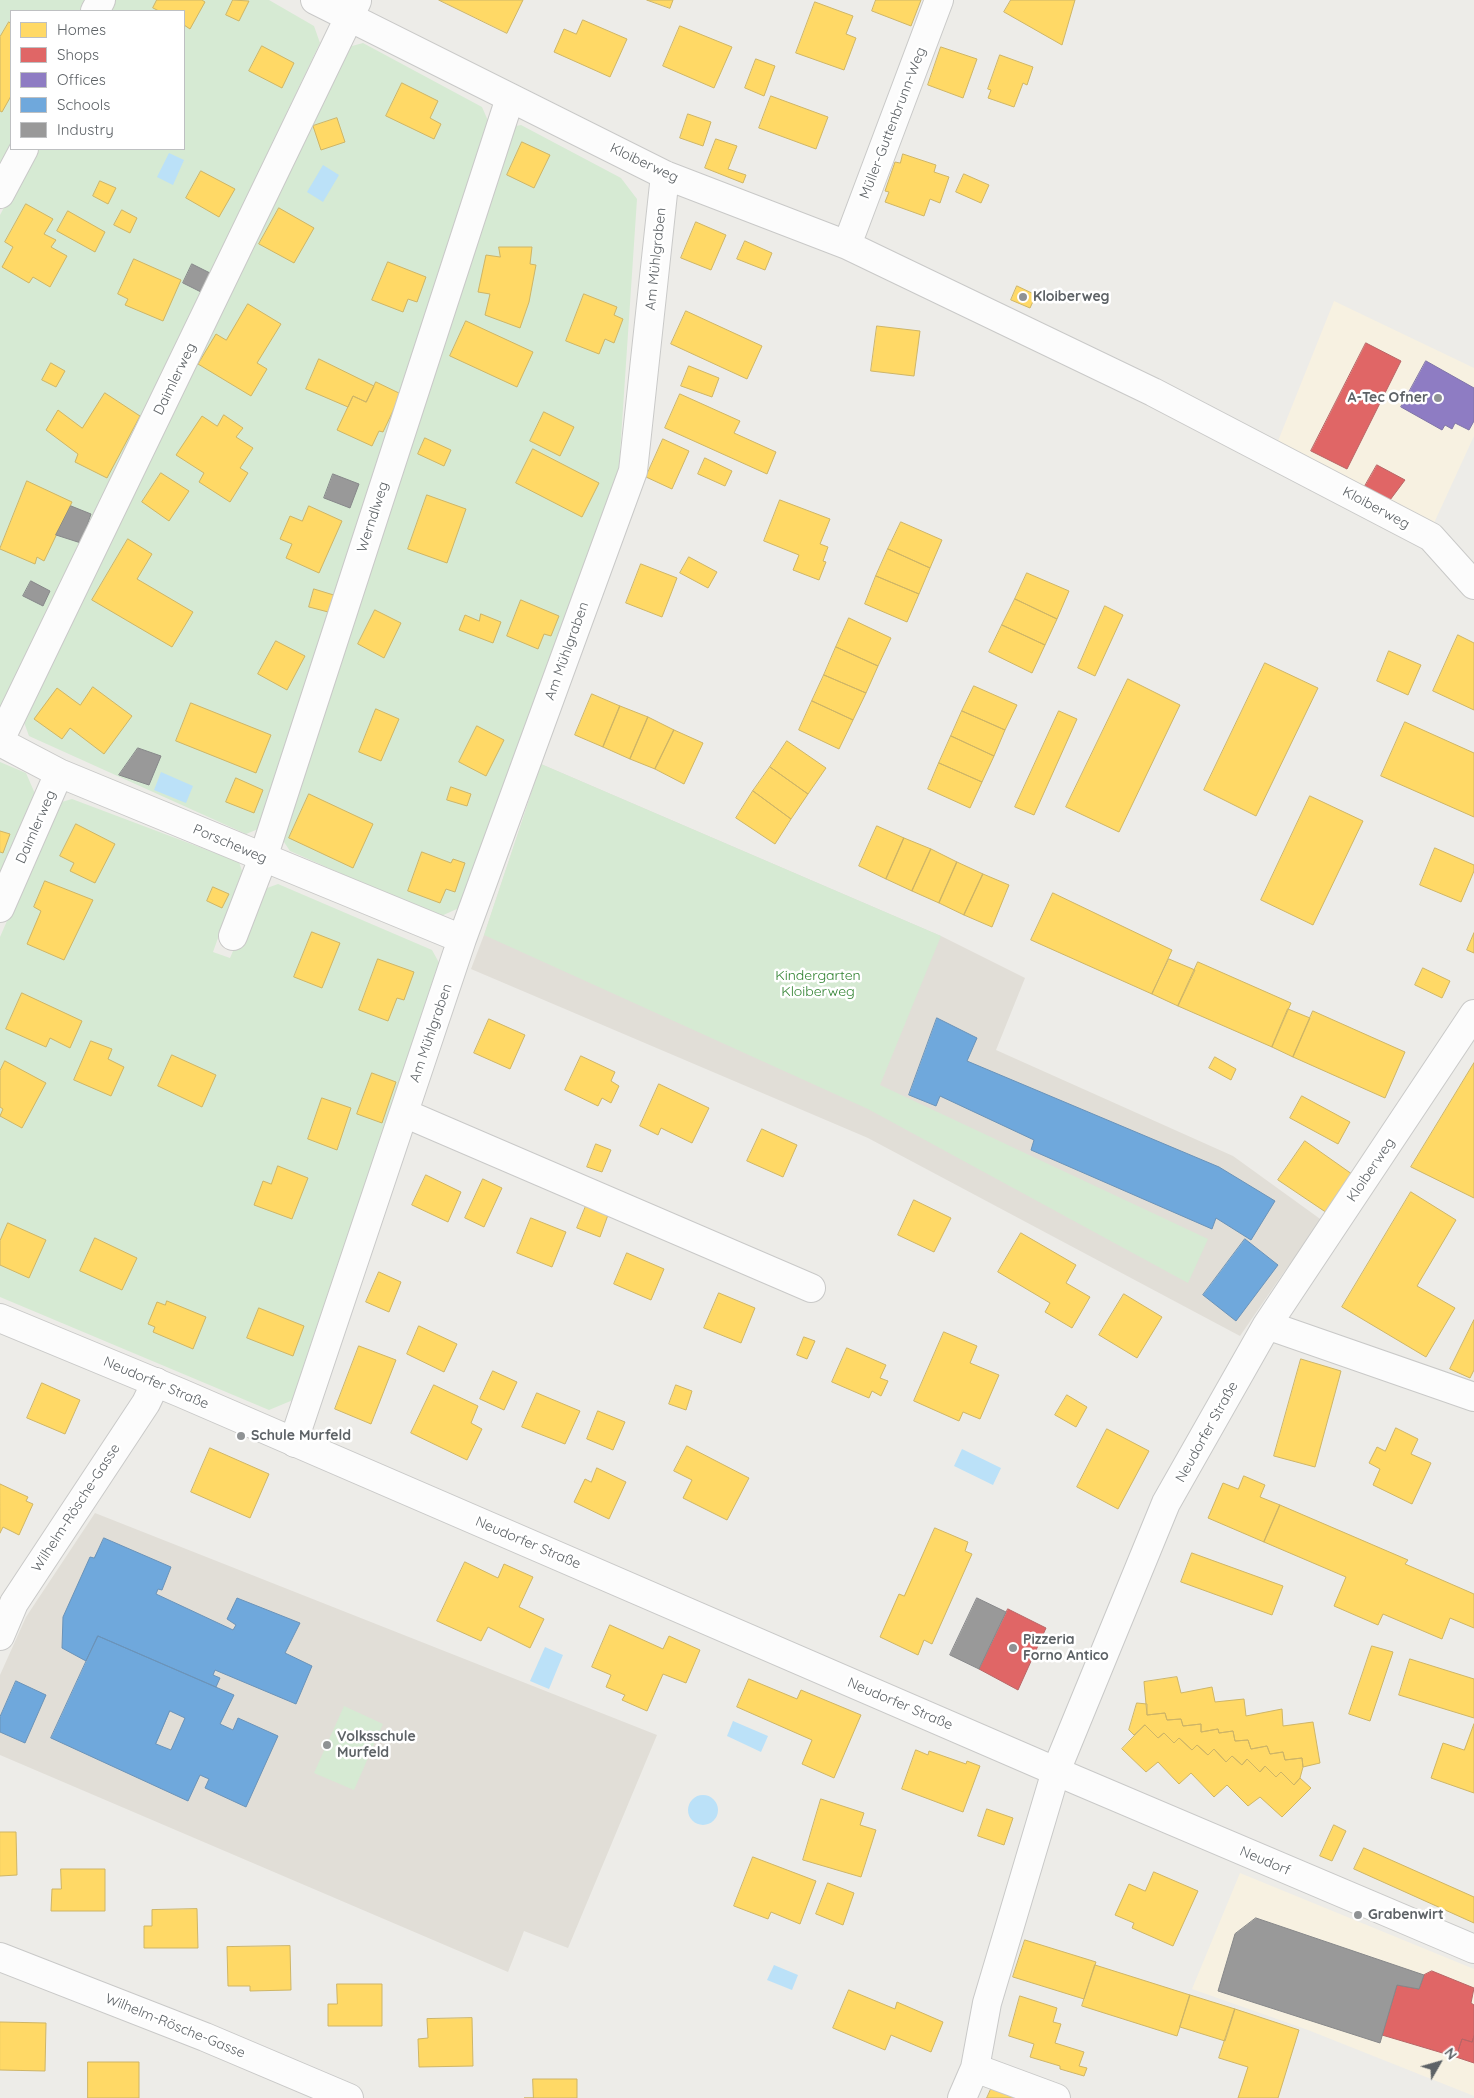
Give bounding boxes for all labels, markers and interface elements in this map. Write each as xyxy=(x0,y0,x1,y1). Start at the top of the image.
legend xyxy=(10,10,185,150)
text: Homes xyxy=(57,20,106,39)
text: Shops xyxy=(57,45,99,64)
street label: Müller-Guttenbrunn-Weg xyxy=(856,45,930,201)
text: Offices xyxy=(57,70,106,89)
text: Schools xyxy=(57,95,110,114)
text: Industry xyxy=(57,120,114,139)
street label: Kloiberweg xyxy=(607,140,681,186)
street label: Am Mühlgraben xyxy=(642,207,670,311)
place label: Kloiberweg xyxy=(1033,289,1110,305)
marker: Kloiberweg xyxy=(1017,291,1029,303)
street label: Daimlerweg xyxy=(150,340,200,418)
place label: A-Tec Ofner xyxy=(1348,390,1428,406)
marker: A-Tec Ofner xyxy=(1432,392,1444,404)
street label: Werndlweg xyxy=(354,480,392,554)
street label: Kloiberweg xyxy=(1340,483,1412,533)
street label: Am Mühlgraben xyxy=(541,600,593,702)
street label: Daimlerweg xyxy=(12,788,60,866)
street label: Porscheweg xyxy=(190,821,270,867)
park label: Kindergarten Kloiberweg xyxy=(775,968,861,1000)
street label: Am Mühlgraben xyxy=(406,981,456,1085)
street label: Kloiberweg xyxy=(1343,1135,1399,1205)
street label: Neudorfer Straße xyxy=(101,1353,211,1413)
street label: Neudorfer Straße xyxy=(1172,1379,1242,1485)
place label: Schule Murfeld xyxy=(251,1428,351,1444)
marker: Schule Murfeld xyxy=(235,1430,247,1442)
street label: Wilhelm-Rösche-Gasse xyxy=(28,1441,124,1575)
street label: Neudorfer Straße xyxy=(473,1513,583,1573)
place label: Pizzeria Forno Antico xyxy=(1023,1632,1109,1664)
marker: Pizzeria Forno Antico xyxy=(1007,1642,1019,1654)
street label: Neudorfer Straße xyxy=(845,1674,955,1734)
place label: Volksschule Murfeld xyxy=(337,1729,416,1761)
marker: Volksschule Murfeld xyxy=(321,1739,333,1751)
street label: Neudorf xyxy=(1237,1843,1293,1879)
place label: Grabenwirt xyxy=(1368,1907,1444,1923)
marker: Grabenwirt xyxy=(1352,1909,1364,1921)
street label: Wilhelm-Rösche-Gasse xyxy=(103,1990,247,2062)
north arrow xyxy=(1414,2038,1464,2088)
text: N xyxy=(1441,2044,1461,2063)

